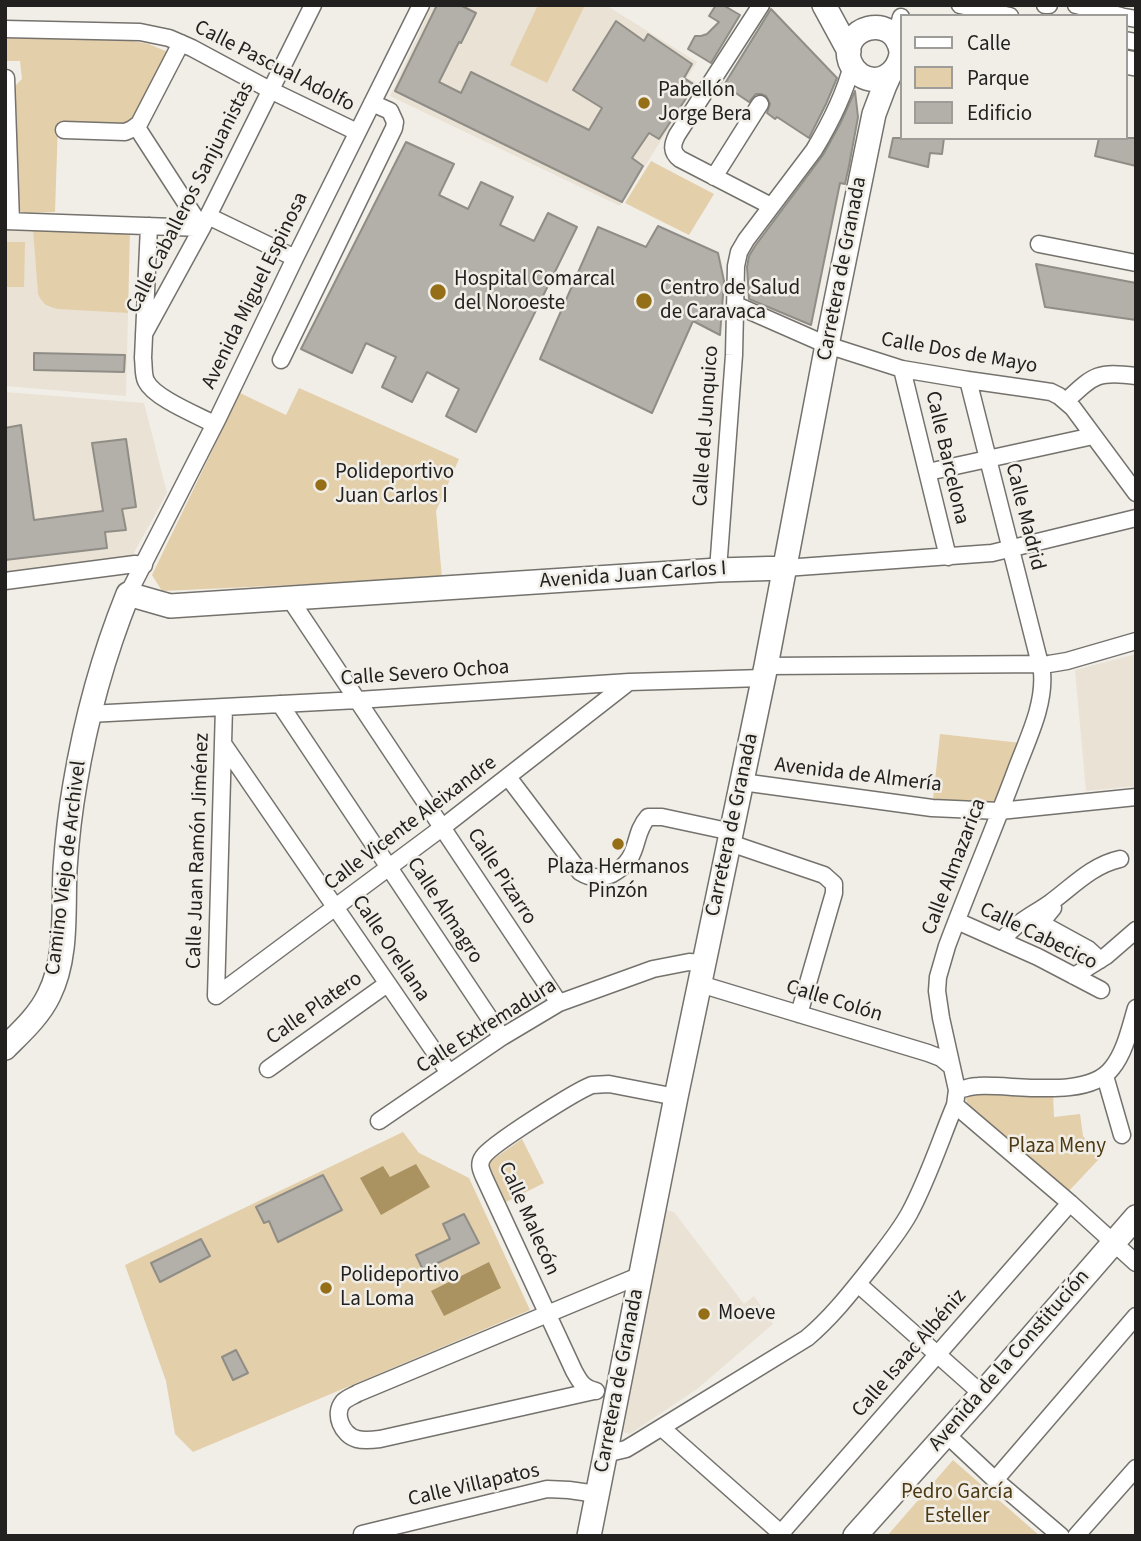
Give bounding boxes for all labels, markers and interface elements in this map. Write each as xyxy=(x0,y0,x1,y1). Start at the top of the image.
legend xyxy=(900,14,1127,140)
street label: Calle Pascual Adolfo xyxy=(190,16,358,118)
text: Calle xyxy=(967,28,1011,58)
text: Parque xyxy=(967,63,1029,93)
street label: Calle Caballeros Sanjuanistas xyxy=(122,78,260,318)
place label: Pabellón Jorge Bera xyxy=(658,78,752,128)
marker: Pabellón Jorge Bera xyxy=(636,95,652,111)
text: Edificio xyxy=(967,98,1032,128)
street label: Carretera de Granada xyxy=(813,175,873,363)
street label: Avenida Miguel Espinosa xyxy=(197,189,315,393)
place label: Hospital Comarcal del Noroeste xyxy=(454,267,615,317)
place label: Centro de Salud de Caravaca xyxy=(660,276,800,326)
marker: Hospital Comarcal del Noroeste xyxy=(428,282,448,302)
marker: Centro de Salud de Caravaca xyxy=(634,291,654,311)
street label: Calle Dos de Mayo xyxy=(879,328,1039,380)
street label: Calle del Junquico xyxy=(689,345,725,507)
street label: Calle Barcelona xyxy=(918,389,974,527)
place label: Polideportivo Juan Carlos I xyxy=(335,460,454,510)
street label: Calle Madrid xyxy=(999,461,1049,573)
marker: Polideportivo Juan Carlos I xyxy=(313,477,329,493)
street label: Avenida Juan Carlos I xyxy=(539,557,727,595)
street label: Calle Severo Ochoa xyxy=(340,656,510,692)
street label: Carretera de Granada xyxy=(701,731,765,919)
street label: Calle Juan Ramón Jiménez xyxy=(182,732,216,970)
street label: Calle Vicente Aleixandre xyxy=(320,751,502,897)
street label: Avenida de Almería xyxy=(773,753,943,799)
street label: Camino Viejo de Archivel xyxy=(41,759,93,977)
street label: Calle Almazarica xyxy=(917,795,993,939)
street label: Calle Pizarro xyxy=(461,824,541,930)
marker: Plaza Hermanos Pinzón xyxy=(610,836,626,852)
street label: Calle Almagro xyxy=(400,853,488,969)
place label: Plaza Hermanos Pinzón xyxy=(547,855,689,905)
street label: Calle Orellana xyxy=(345,891,435,1007)
street label: Calle Cabecico xyxy=(975,898,1101,976)
street label: Calle Platero xyxy=(262,967,368,1051)
street label: Calle Extremadura xyxy=(412,974,562,1080)
street label: Calle Colón xyxy=(783,975,885,1029)
park label: Plaza Meny xyxy=(1008,1134,1106,1160)
street label: Calle Malecón xyxy=(492,1158,564,1280)
place label: Polideportivo La Loma xyxy=(340,1263,459,1313)
street label: Avenida de la Constitución xyxy=(924,1265,1096,1457)
marker: Polideportivo La Loma xyxy=(318,1280,334,1296)
street label: Calle Isaac Albéniz xyxy=(848,1285,972,1423)
street label: Carretera de Granada xyxy=(590,1287,650,1475)
place label: Moeve xyxy=(718,1301,775,1327)
marker: Moeve xyxy=(696,1306,712,1322)
street label: Calle Villapatos xyxy=(406,1459,542,1513)
park label: Pedro García Esteller xyxy=(901,1480,1013,1530)

